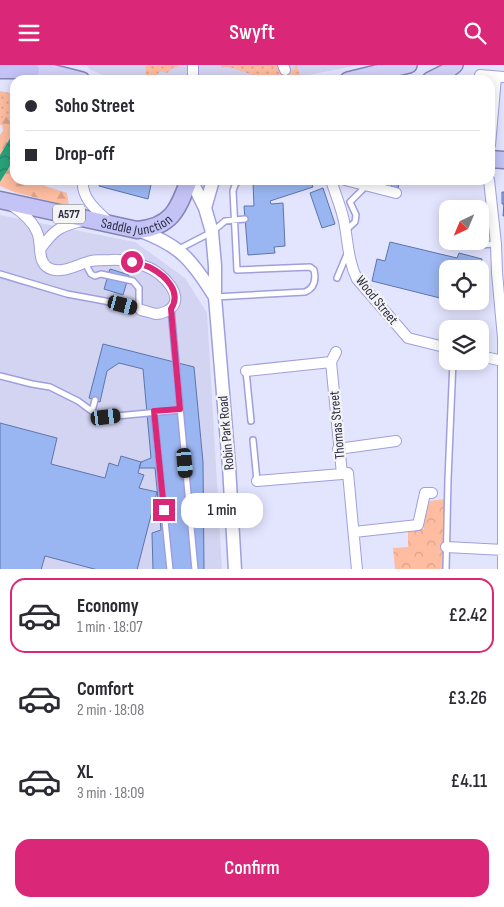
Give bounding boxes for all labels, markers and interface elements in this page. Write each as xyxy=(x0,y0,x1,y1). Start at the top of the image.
icon: menu xyxy=(15,19,43,47)
text: Swyft xyxy=(229,19,275,46)
icon: search xyxy=(461,19,489,47)
text: Soho Street xyxy=(55,95,135,118)
text: Drop-off xyxy=(55,143,115,166)
north arrow xyxy=(439,200,489,250)
map controls xyxy=(439,200,489,370)
road number: A577 xyxy=(53,205,85,223)
street label: Saddle Junction xyxy=(100,211,175,238)
route start xyxy=(121,251,143,273)
button: locate xyxy=(439,260,489,310)
street label: Wood Street xyxy=(352,272,402,328)
car xyxy=(106,294,139,316)
button: layers xyxy=(439,320,489,370)
street label: Thomas Street xyxy=(326,390,348,460)
street label: Robin Park Road xyxy=(214,395,238,471)
car xyxy=(90,408,121,426)
car xyxy=(176,447,193,479)
callout: 1 min xyxy=(182,493,264,527)
route end xyxy=(153,499,175,521)
text: 1 min xyxy=(207,501,237,520)
icon: car xyxy=(17,593,62,638)
text: Economy xyxy=(77,595,139,618)
text: £2.42 xyxy=(449,604,487,627)
text: 1 min · 18:07 xyxy=(77,618,143,637)
icon: car xyxy=(17,676,62,721)
text: Comfort xyxy=(77,678,134,701)
text: £3.26 xyxy=(448,687,487,710)
text: 2 min · 18:08 xyxy=(77,701,144,720)
icon: car xyxy=(17,759,62,804)
text: XL xyxy=(77,761,93,784)
text: £4.11 xyxy=(451,770,487,793)
text: 3 min · 18:09 xyxy=(77,784,144,803)
button: Confirm xyxy=(15,839,489,897)

